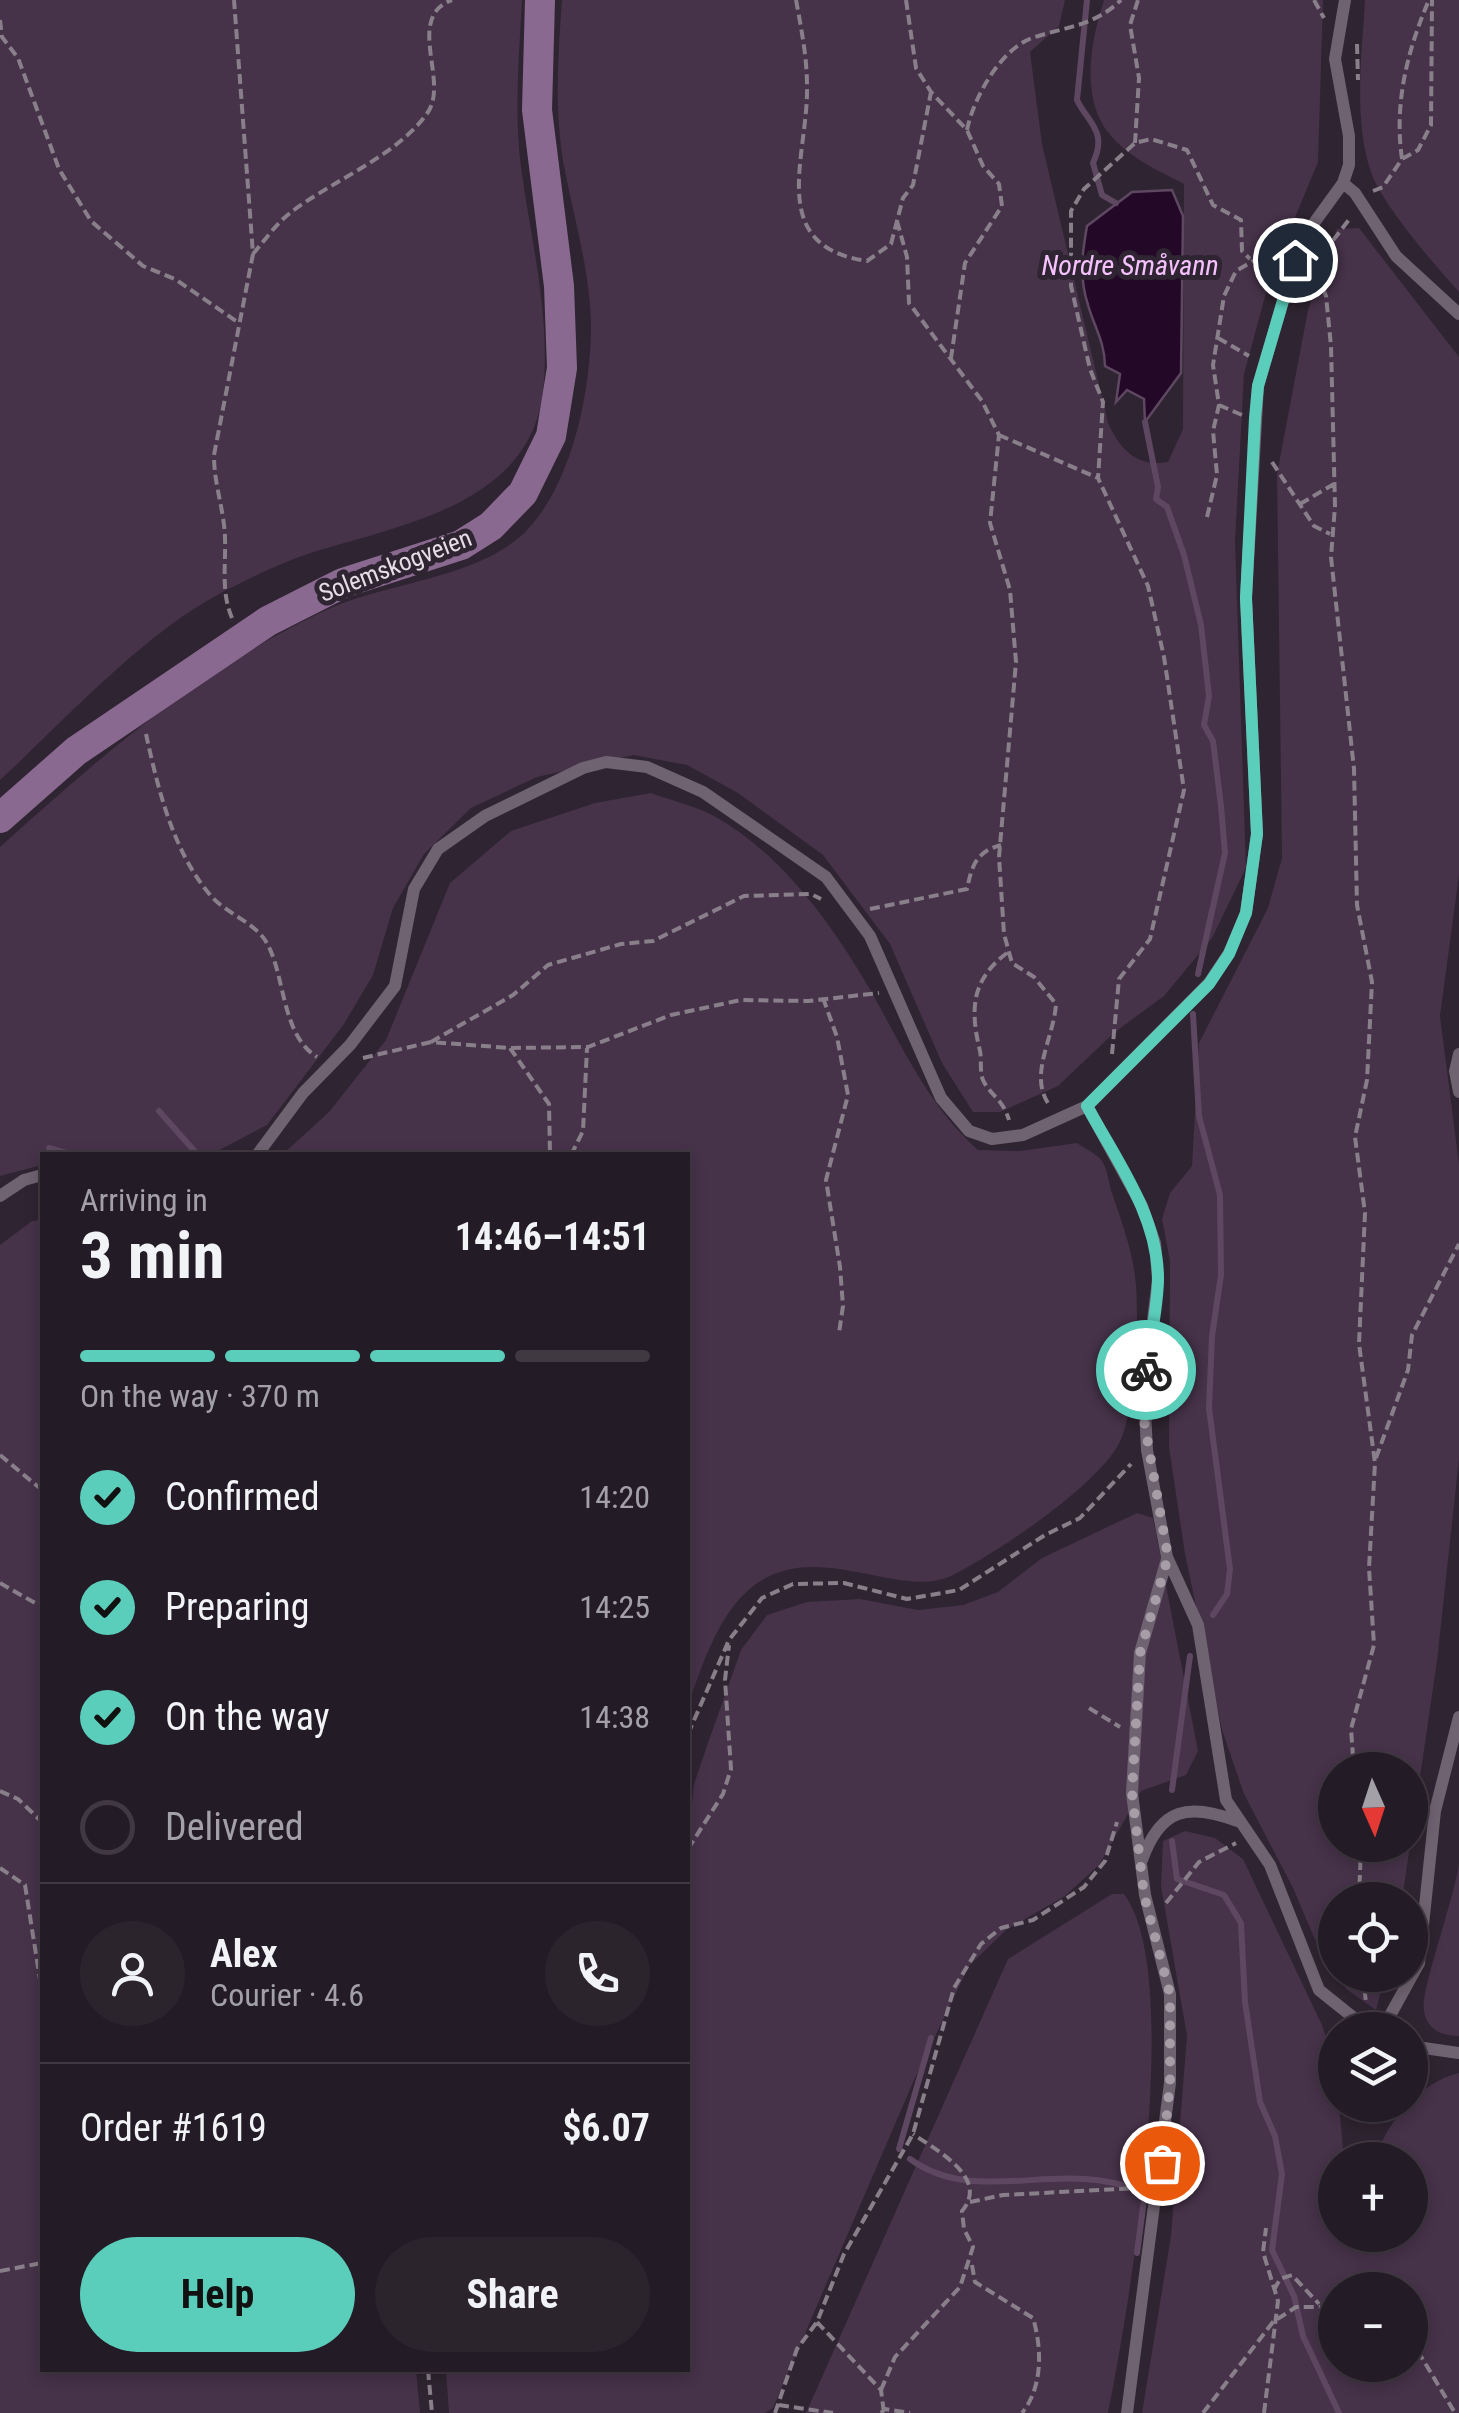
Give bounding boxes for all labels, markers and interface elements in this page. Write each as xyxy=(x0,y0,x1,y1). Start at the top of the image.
pin xyxy=(1253,218,1338,303)
icon: home xyxy=(1268,233,1323,288)
water label: Nordre Småvann xyxy=(1041,249,1219,282)
street label: Solemskogveien xyxy=(315,523,476,608)
text: Arriving in xyxy=(80,1181,208,1219)
text: 14:46–14:51 xyxy=(455,1215,650,1259)
text: 3 min xyxy=(80,1218,224,1294)
courier xyxy=(1096,1320,1196,1420)
icon: bike xyxy=(1119,1343,1174,1398)
text: On the way · 370 m xyxy=(80,1377,320,1415)
icon: check xyxy=(80,1470,135,1525)
text: Confirmed xyxy=(165,1475,320,1519)
text: 14:20 xyxy=(579,1478,650,1516)
icon: check xyxy=(80,1580,135,1635)
text: Preparing xyxy=(165,1585,310,1629)
text: 14:25 xyxy=(579,1588,650,1626)
icon: check xyxy=(80,1690,135,1745)
text: On the way xyxy=(165,1695,330,1739)
text: 14:38 xyxy=(579,1698,650,1736)
north arrow xyxy=(1318,1752,1428,1862)
map controls xyxy=(1318,1752,1428,2382)
text: Delivered xyxy=(165,1805,304,1849)
button: locate xyxy=(1318,1882,1428,1992)
button: person xyxy=(80,1921,185,2026)
button: phone xyxy=(545,1921,650,2026)
text: Alex xyxy=(210,1932,278,1976)
text: Courier · 4.6 xyxy=(210,1976,364,2014)
button: layers xyxy=(1318,2012,1428,2122)
text: Order #1619 xyxy=(80,2106,267,2150)
text: $6.07 xyxy=(562,2106,650,2150)
pin xyxy=(1120,2121,1205,2206)
icon: bag xyxy=(1135,2136,1190,2191)
button: + xyxy=(1318,2142,1428,2252)
button: Help xyxy=(80,2237,355,2352)
button: Share xyxy=(375,2237,650,2352)
button: − xyxy=(1318,2272,1428,2382)

